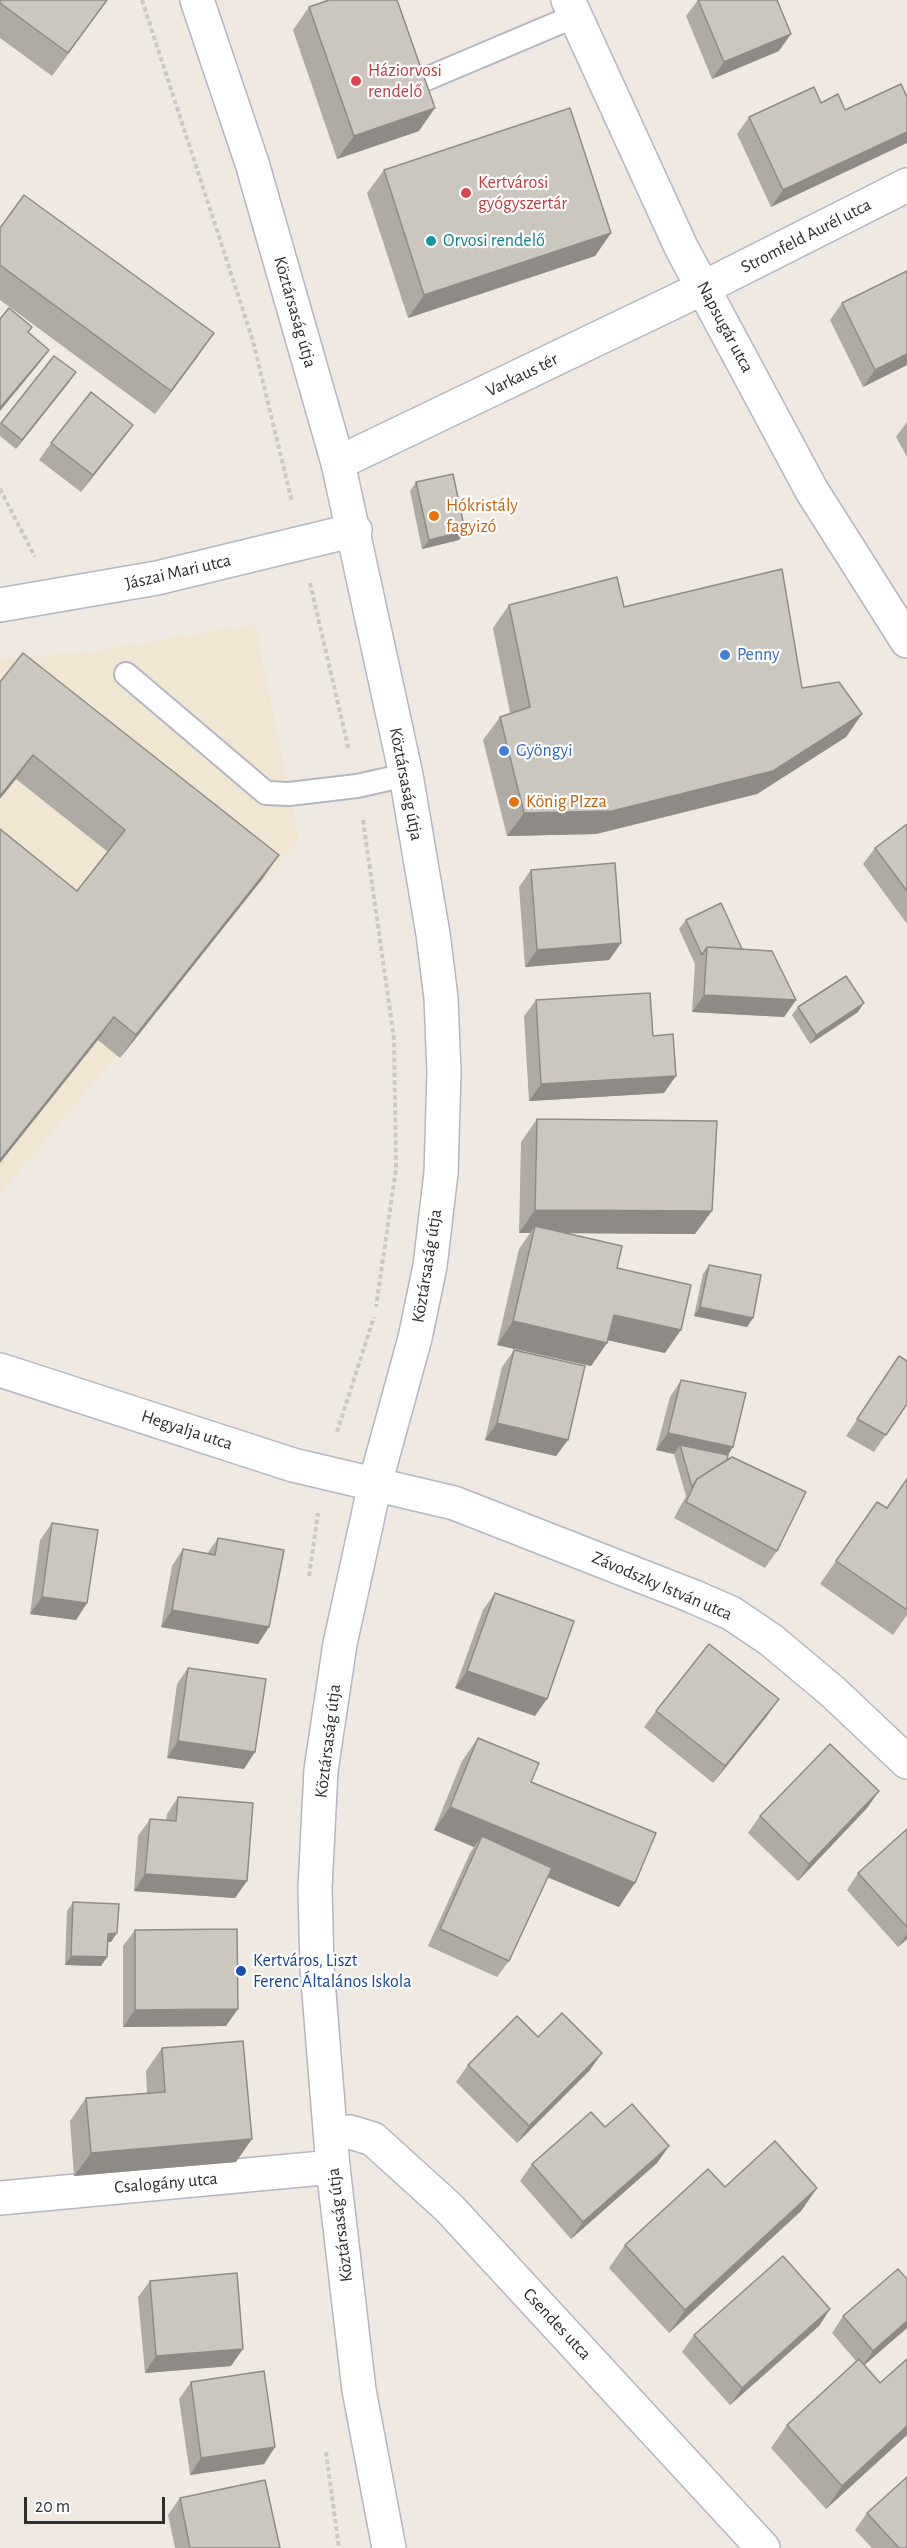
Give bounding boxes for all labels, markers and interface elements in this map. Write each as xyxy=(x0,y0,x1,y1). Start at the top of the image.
place label: Háziorvosi rendelő xyxy=(368,60,442,103)
marker: Háziorvosi rendelő xyxy=(349,74,363,88)
place label: Kertvárosi gyógyszertár xyxy=(478,172,567,214)
marker: Kertvárosi gyógyszertár xyxy=(459,186,473,200)
street label: Stromfeld Aurél utca xyxy=(737,194,875,278)
place label: Orvosi rendelő xyxy=(443,230,545,252)
marker: Orvosi rendelő xyxy=(424,234,438,248)
street label: Köztársaság útja xyxy=(269,254,321,370)
street label: Napsugár utca xyxy=(692,278,758,376)
street label: Varkaus tér xyxy=(482,348,562,402)
place label: Hókristály fagyizó xyxy=(446,495,518,538)
marker: Hókristály fagyizó xyxy=(427,509,441,523)
street label: Jászai Mari utca xyxy=(123,549,233,595)
place label: Penny xyxy=(737,644,780,666)
marker: Penny xyxy=(718,648,732,662)
street label: Köztársaság útja xyxy=(384,726,428,842)
place label: Gyöngyi xyxy=(516,740,573,762)
marker: Gyöngyi xyxy=(497,744,511,758)
place label: König PIzza xyxy=(526,791,607,813)
marker: König PIzza xyxy=(507,795,521,809)
street label: Köztársaság útja xyxy=(407,1208,447,1324)
street label: Hegyalja utca xyxy=(139,1405,235,1455)
street label: Závodszky István utca xyxy=(589,1547,735,1625)
street label: Köztársaság útja xyxy=(310,1683,346,1799)
place label: Kertváros, Liszt Ferenc Általános Iskola xyxy=(253,1950,412,1992)
marker: Kertváros, Liszt Ferenc Általános Iskola xyxy=(234,1964,248,1978)
street label: Köztársaság útja xyxy=(322,2167,358,2283)
street label: Csalogány utca xyxy=(113,2168,219,2198)
street label: Csendes utca xyxy=(518,2284,596,2364)
scale bar xyxy=(27,2485,168,2523)
text: 20 m xyxy=(35,2498,70,2516)

